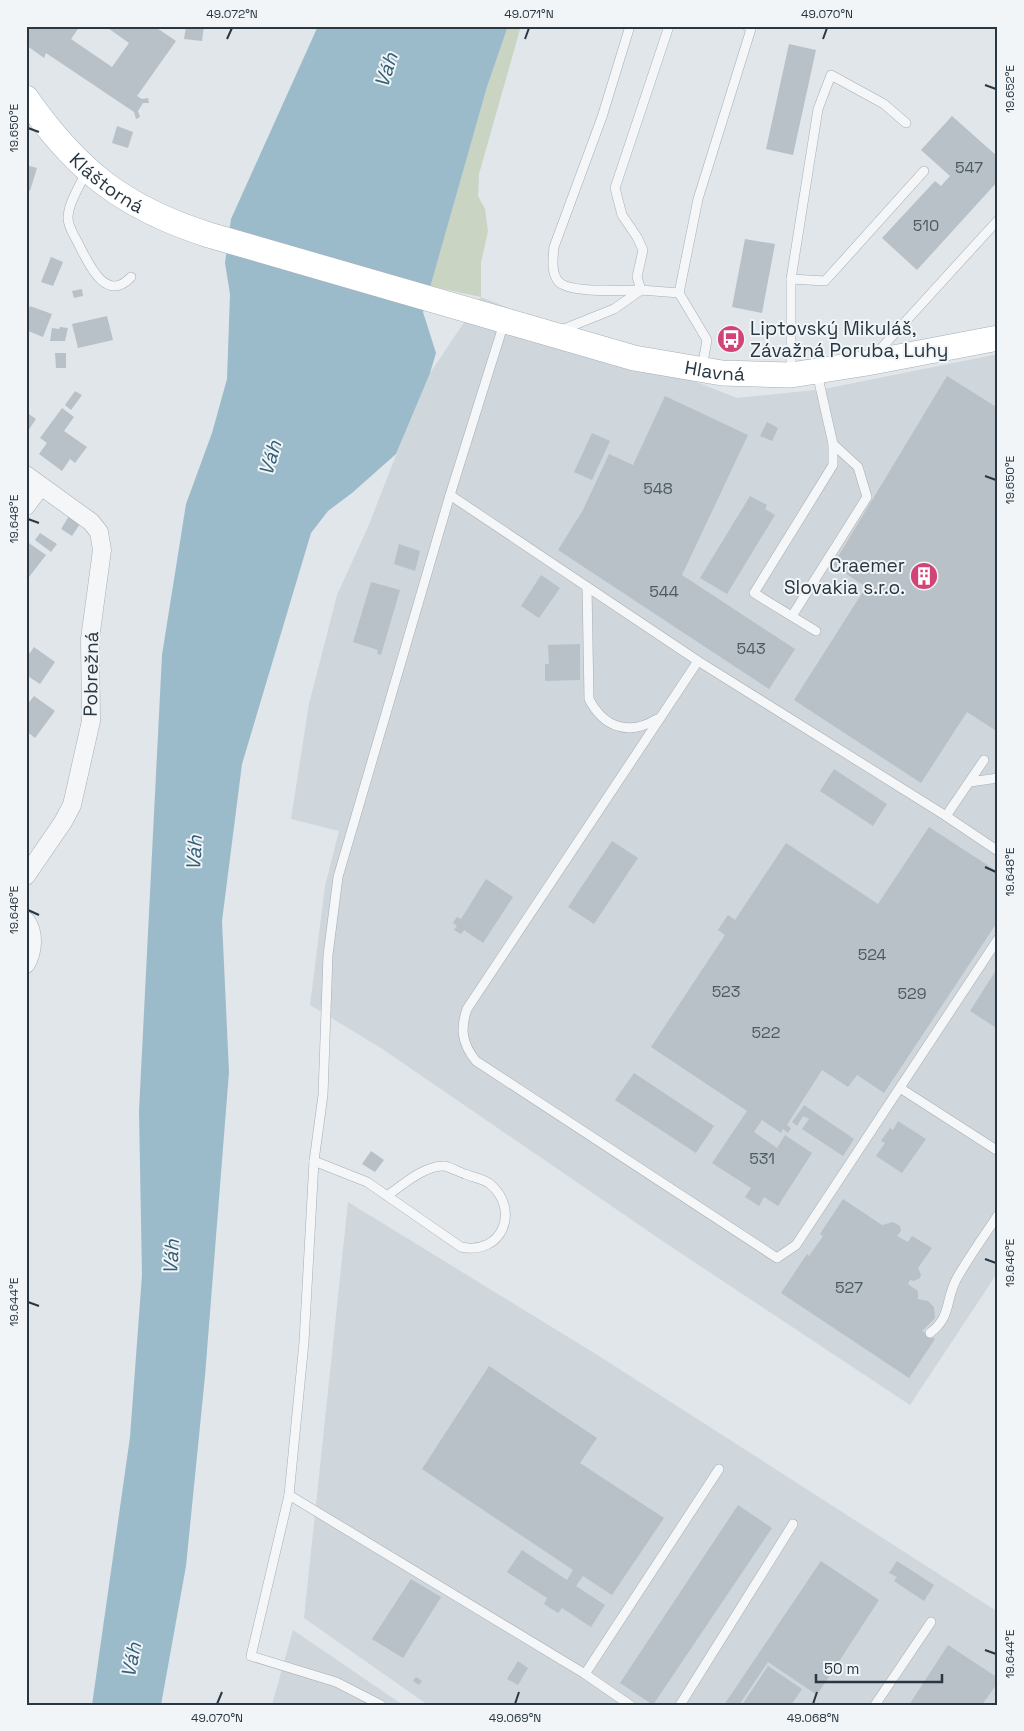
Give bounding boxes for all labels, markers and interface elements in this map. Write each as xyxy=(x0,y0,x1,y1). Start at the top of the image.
text: 49.072°N xyxy=(206,6,258,22)
text: 49.071°N xyxy=(504,6,554,22)
text: 49.070°N xyxy=(801,6,853,22)
water label: Váh xyxy=(368,48,404,91)
text: 19.652°E xyxy=(1002,65,1018,113)
text: 19.650°E xyxy=(6,103,22,152)
street label: Kláštorná xyxy=(64,147,148,219)
house number: 547 xyxy=(955,157,983,178)
house number: 510 xyxy=(913,215,939,236)
place label: Liptovský Mikuláš, Závažná Poruba, Luhy xyxy=(750,316,948,363)
bus stop icon: Liptovský Mikuláš, Závažná Poruba, Luhy xyxy=(716,324,746,354)
street label: Hlavná xyxy=(683,354,745,386)
water label: Váh xyxy=(253,437,288,479)
text: 19.650°E xyxy=(1002,455,1018,504)
house number: 548 xyxy=(643,478,673,499)
text: 19.648°E xyxy=(6,494,22,543)
place label: Craemer Slovakia s.r.o. xyxy=(784,553,905,600)
building icon: Craemer Slovakia s.r.o. xyxy=(909,561,939,591)
house number: 544 xyxy=(649,581,679,602)
street label: Pobrežná xyxy=(78,631,104,717)
house number: 543 xyxy=(736,638,766,659)
water label: Váh xyxy=(180,834,208,871)
text: 19.648°E xyxy=(1002,847,1018,896)
text: 19.646°E xyxy=(6,885,22,934)
house number: 524 xyxy=(858,944,886,965)
house number: 523 xyxy=(712,981,740,1002)
house number: 529 xyxy=(898,983,926,1004)
house number: 522 xyxy=(752,1022,780,1043)
house number: 531 xyxy=(749,1148,775,1169)
water label: Váh xyxy=(157,1238,185,1275)
text: 19.646°E xyxy=(1002,1238,1018,1287)
text: 19.644°E xyxy=(6,1277,22,1326)
house number: 527 xyxy=(835,1277,863,1298)
text: 19.644°E xyxy=(1002,1629,1018,1678)
water label: Váh xyxy=(115,1639,147,1680)
scale bar xyxy=(816,1651,943,1683)
text: 50 m xyxy=(824,1659,859,1678)
text: 49.070°N xyxy=(191,1710,243,1726)
text: 49.069°N xyxy=(489,1710,541,1726)
text: 49.068°N xyxy=(787,1710,839,1726)

